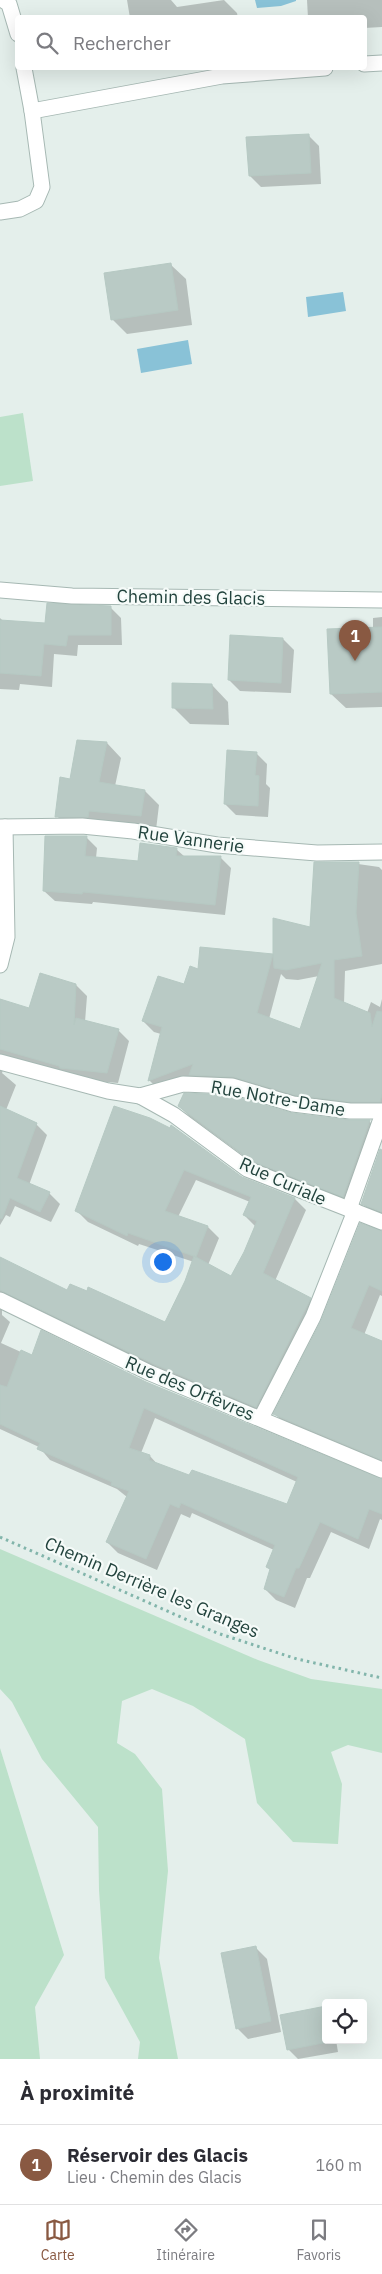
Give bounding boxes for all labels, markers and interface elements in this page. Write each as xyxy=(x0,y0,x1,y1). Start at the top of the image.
search box xyxy=(15,15,367,70)
icon: search xyxy=(33,29,61,57)
text: Rechercher xyxy=(73,31,171,55)
street label: Chemin des Glacis xyxy=(116,584,266,610)
pin: 1 xyxy=(339,620,371,661)
street label: Rue Vannerie xyxy=(136,820,246,858)
street label: Rue Notre-Dame xyxy=(209,1075,347,1121)
street label: Rue Curiale xyxy=(236,1152,330,1210)
your location xyxy=(150,1249,176,1275)
street label: Rue des Orfèvres xyxy=(122,1350,258,1426)
street label: Chemin Derrière les Granges xyxy=(41,1531,263,1643)
map controls xyxy=(322,1999,367,2044)
button: locate xyxy=(322,1999,367,2044)
text: À proximité xyxy=(20,2078,134,2106)
text: Réservoir des Glacis xyxy=(67,2143,248,2167)
text: 1 xyxy=(31,2155,41,2175)
text: 160 m xyxy=(315,2155,362,2175)
text: Lieu · Chemin des Glacis xyxy=(67,2167,242,2187)
tab: Carte xyxy=(41,2216,75,2264)
tab: Itinéraire xyxy=(156,2216,215,2264)
tab: Favoris xyxy=(296,2216,341,2264)

